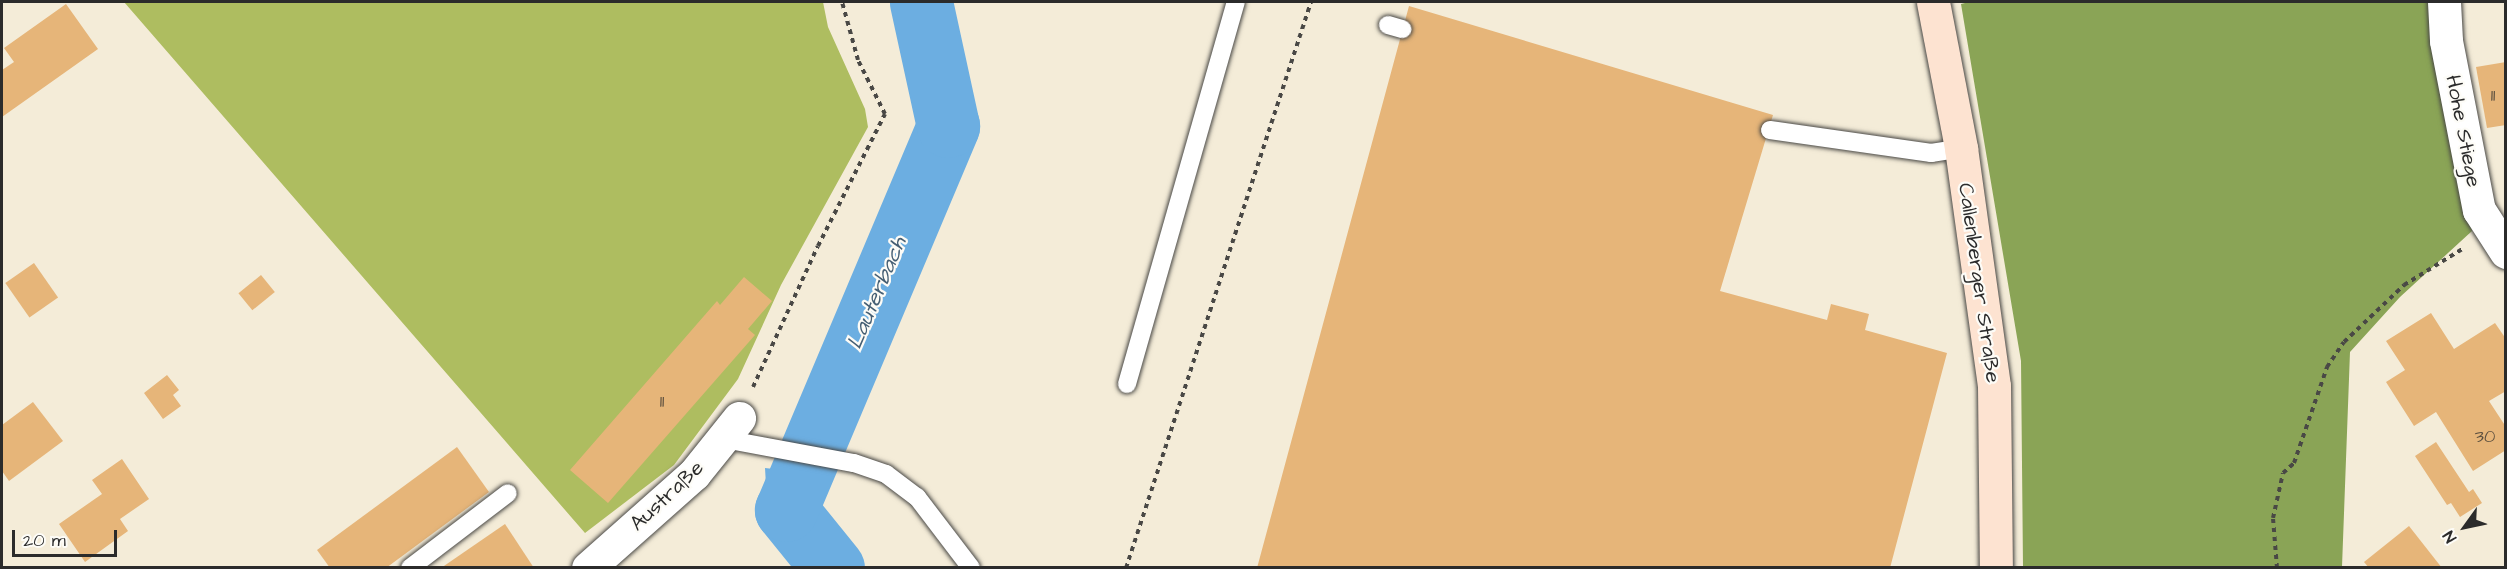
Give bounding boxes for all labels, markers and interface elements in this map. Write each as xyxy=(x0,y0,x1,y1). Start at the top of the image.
street label: Hohe Stiege xyxy=(2440,73,2486,189)
house number: 11 xyxy=(2491,85,2495,107)
street label: Callenberger Straße xyxy=(1953,181,2005,385)
water label: Lauterbach xyxy=(842,233,912,353)
house number: 11 xyxy=(660,391,664,413)
house number: 30 xyxy=(2475,426,2495,448)
street label: Austraße xyxy=(625,456,709,536)
north arrow xyxy=(2435,497,2495,557)
scale bar xyxy=(15,518,120,556)
text: N xyxy=(2438,527,2462,547)
text: 20 m xyxy=(23,528,66,553)

